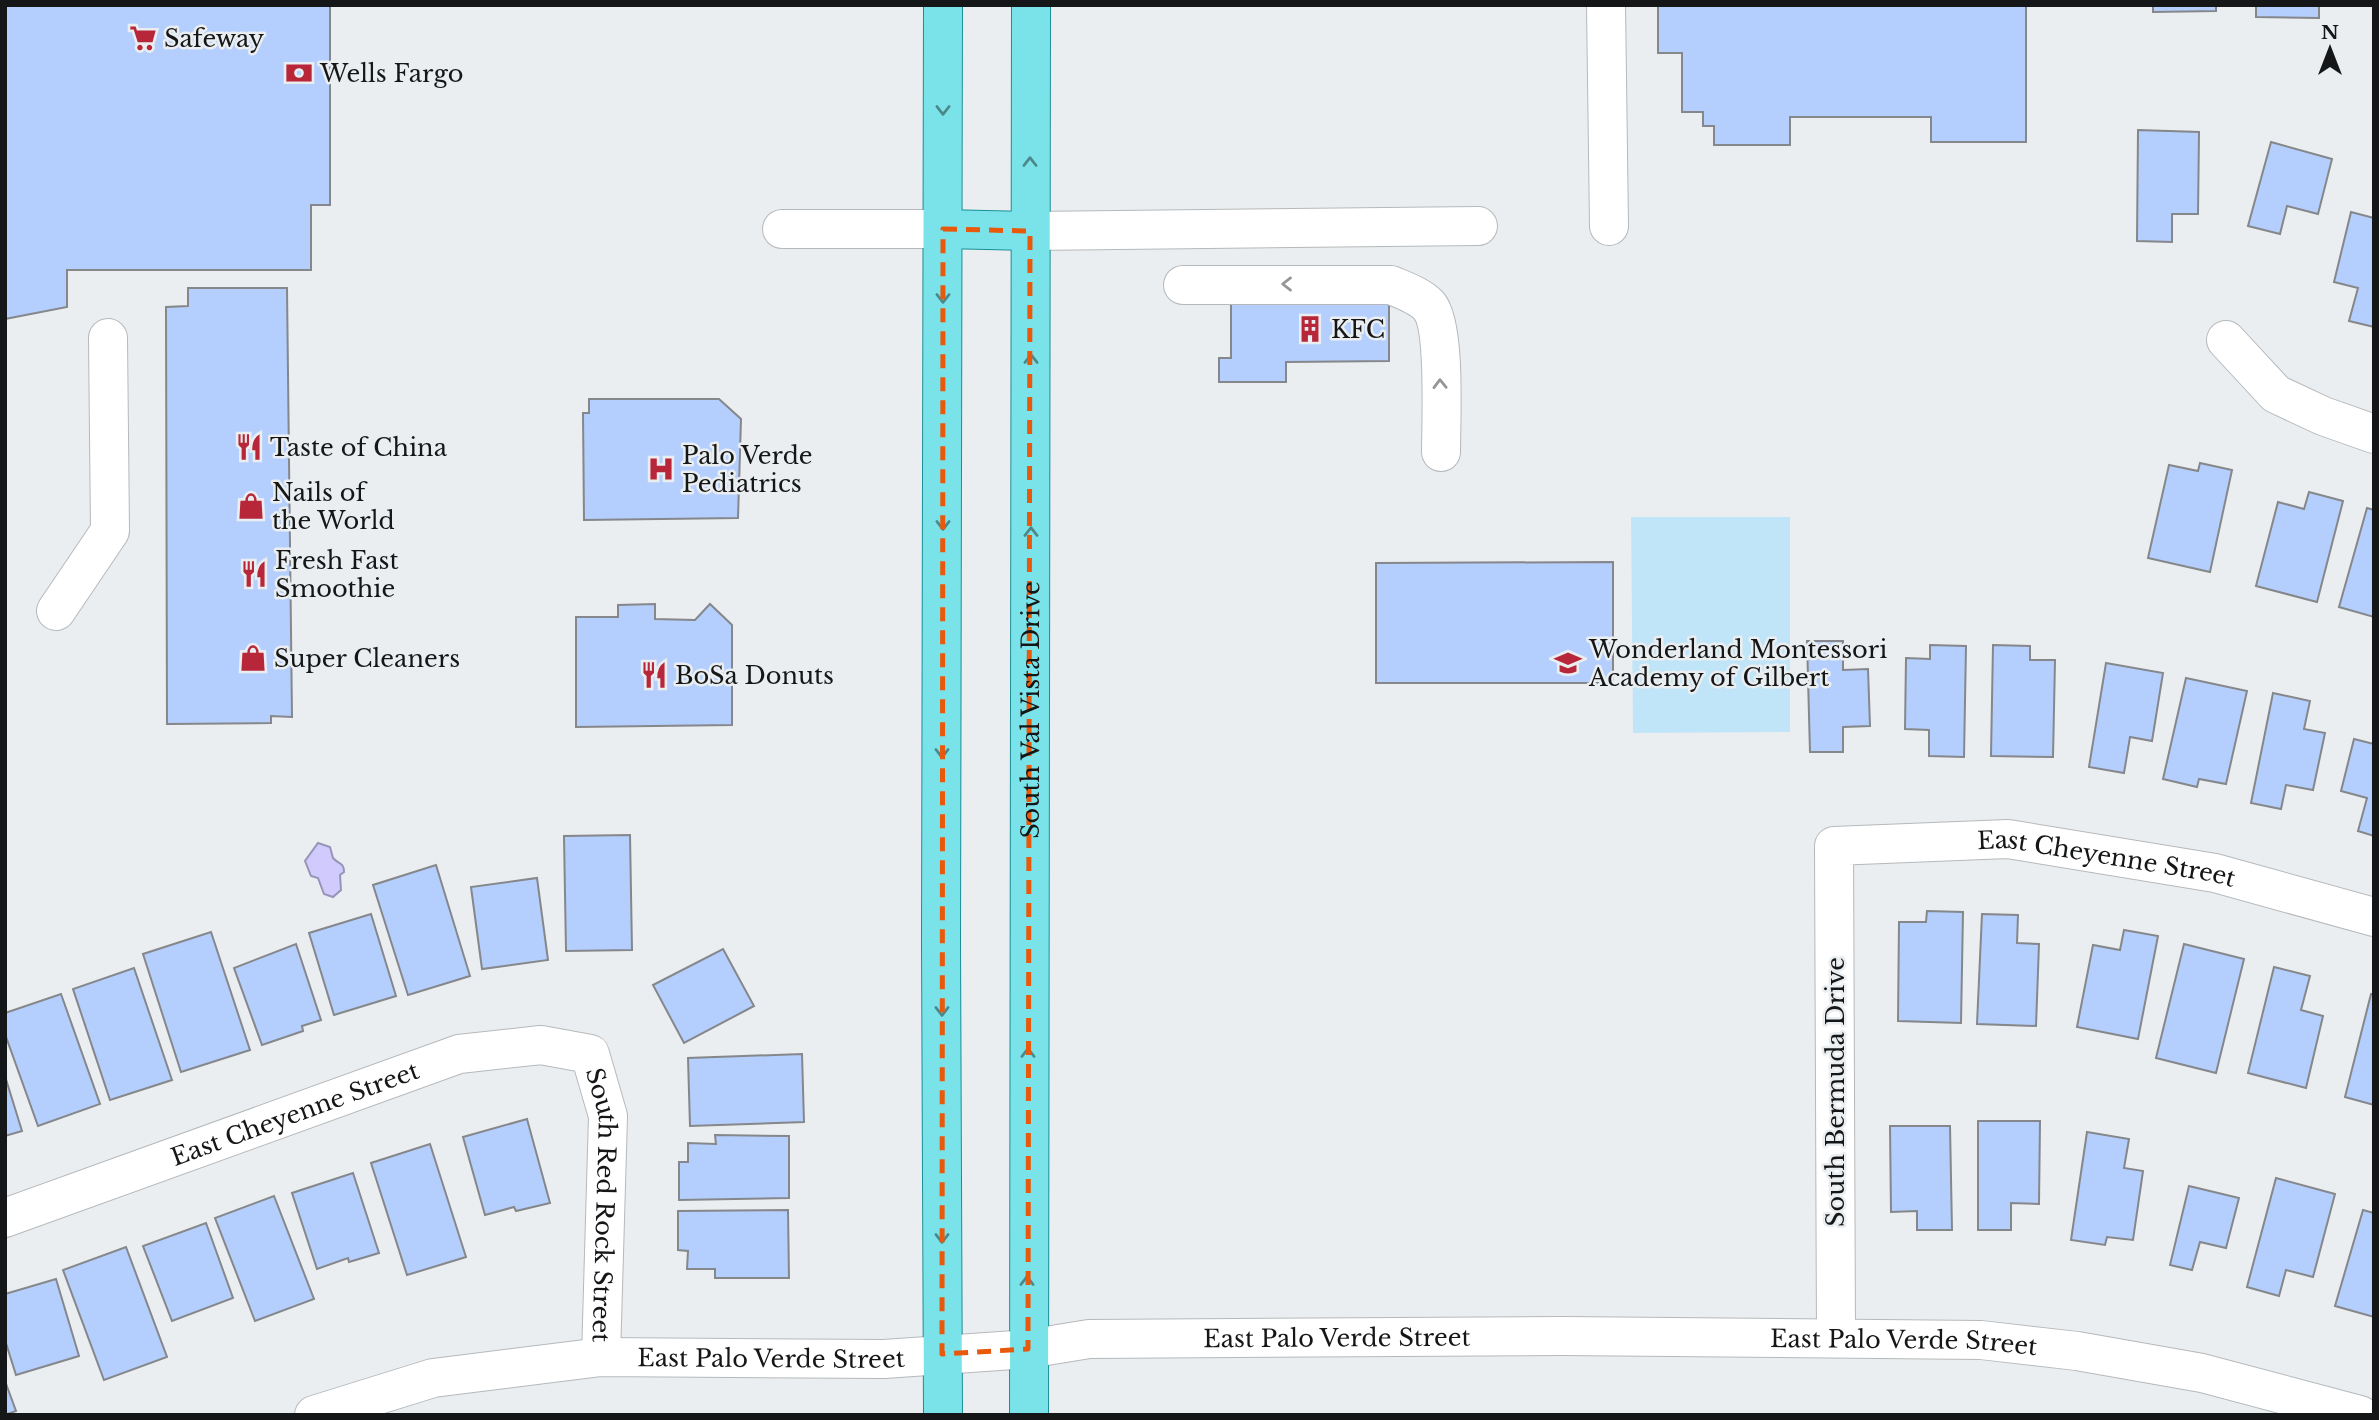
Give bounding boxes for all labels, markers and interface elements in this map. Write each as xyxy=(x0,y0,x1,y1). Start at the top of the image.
north arrow xyxy=(2295,14,2365,84)
text: N xyxy=(2321,21,2339,44)
supermarket icon: Safeway xyxy=(128,23,158,53)
place label: Safeway xyxy=(164,24,265,53)
bank icon: Wells Fargo xyxy=(284,58,314,88)
place label: Wells Fargo xyxy=(319,59,463,88)
one-way arrow xyxy=(935,105,951,116)
one-way arrow xyxy=(1022,157,1038,167)
one-way arrow xyxy=(1281,276,1291,292)
one-way arrow xyxy=(935,293,951,303)
building icon: KFC xyxy=(1295,314,1325,344)
place label: KFC xyxy=(1331,315,1385,344)
one-way arrow xyxy=(1023,353,1039,363)
one-way arrow xyxy=(1433,378,1448,389)
restaurant icon: Taste of China xyxy=(234,432,264,462)
place label: Taste of China xyxy=(270,433,448,462)
place label: Palo Verde Pediatrics xyxy=(682,441,813,498)
hospital icon: Palo Verde Pediatrics xyxy=(646,454,676,484)
place label: Nails of the World xyxy=(272,478,395,535)
shop icon: Nails of the World xyxy=(236,491,266,521)
one-way arrow xyxy=(935,520,951,531)
one-way arrow xyxy=(1023,526,1039,536)
place label: Fresh Fast Smoothie xyxy=(275,546,399,603)
restaurant icon: Fresh Fast Smoothie xyxy=(239,559,269,589)
street label: South Val Vista Drive xyxy=(1015,581,1045,839)
place label: Wonderland Montessori Academy of Gilbert xyxy=(1588,635,1887,692)
shop icon: Super Cleaners xyxy=(238,643,268,673)
place label: Super Cleaners xyxy=(274,644,460,673)
school or university icon: Wonderland Montessori Academy of Gilbert xyxy=(1553,648,1583,678)
restaurant icon: BoSa Donuts xyxy=(639,660,669,690)
place label: BoSa Donuts xyxy=(675,661,834,690)
one-way arrow xyxy=(934,748,950,758)
street label: East Cheyenne Street xyxy=(1977,824,2239,893)
street label: South Bermuda Drive xyxy=(1821,957,1850,1227)
one-way arrow xyxy=(934,1005,949,1016)
one-way arrow xyxy=(1020,1047,1036,1058)
street label: East Cheyenne Street xyxy=(167,1055,423,1171)
street label: South Red Rock Street xyxy=(580,1064,623,1343)
one-way arrow xyxy=(934,1233,950,1244)
one-way arrow xyxy=(1019,1275,1035,1285)
street label: East Palo Verde Street xyxy=(1203,1322,1471,1353)
street label: East Palo Verde Street xyxy=(1770,1323,2039,1361)
street label: East Palo Verde Street xyxy=(637,1343,906,1374)

